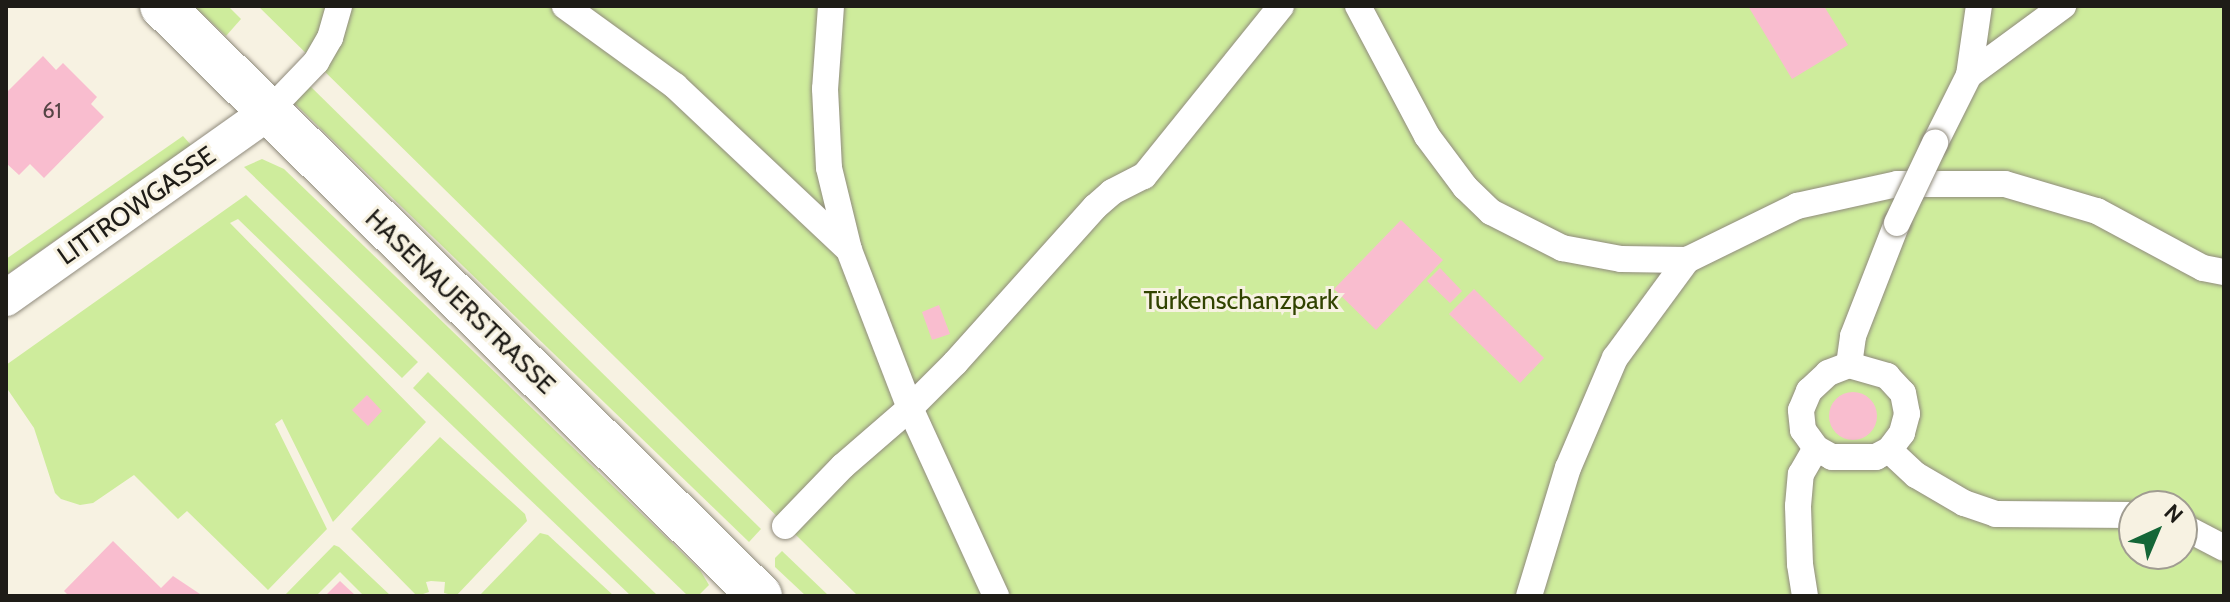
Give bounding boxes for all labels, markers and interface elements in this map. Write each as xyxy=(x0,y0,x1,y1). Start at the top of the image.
house number: 61 xyxy=(42,98,62,124)
street label: LITTROWGASSE xyxy=(52,140,222,272)
street label: HASENAUERSTRASSE xyxy=(358,203,562,401)
park label: Türkenschanzpark xyxy=(1143,285,1339,317)
north arrow xyxy=(2118,490,2198,570)
text: N xyxy=(2159,499,2189,529)

